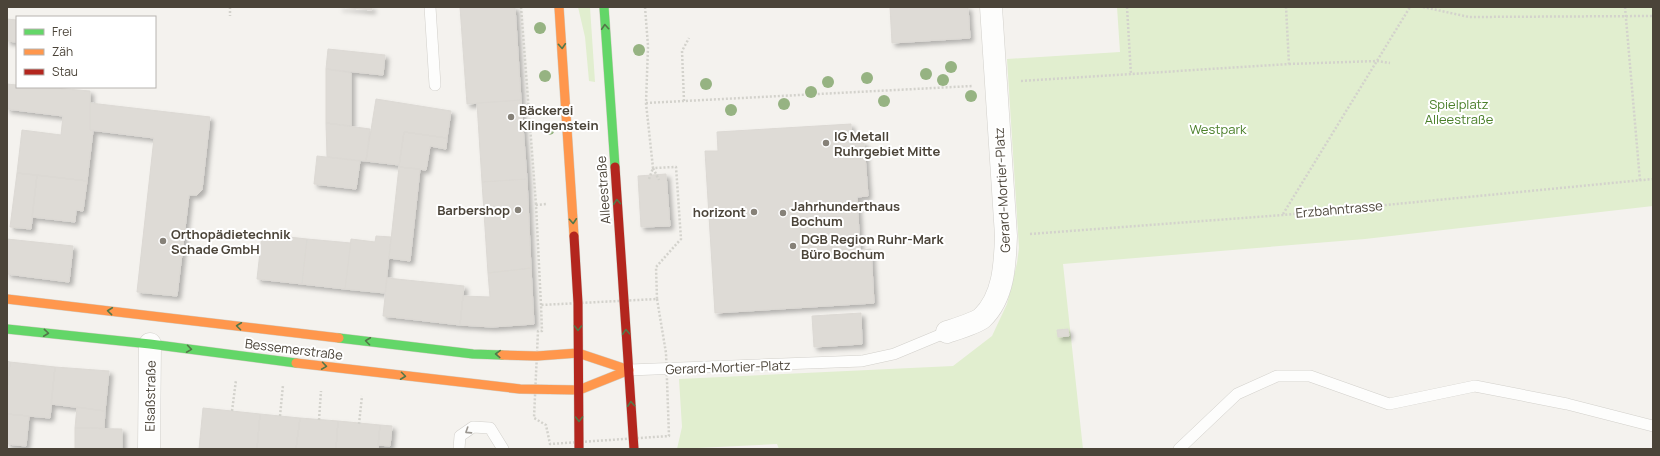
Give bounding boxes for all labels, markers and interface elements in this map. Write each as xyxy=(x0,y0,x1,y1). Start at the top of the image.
legend xyxy=(16,16,156,88)
text: Frei xyxy=(52,23,72,40)
one-way arrow xyxy=(601,24,609,30)
text: Zäh xyxy=(52,43,73,60)
one-way arrow xyxy=(557,43,566,49)
text: Stau xyxy=(52,63,78,80)
park label: Spielplatz Alleestraße xyxy=(1425,95,1494,128)
place label: Bäckerei Klingenstein xyxy=(519,101,599,134)
marker: Bäckerei Klingenstein xyxy=(506,112,516,122)
park label: Westpark xyxy=(1189,120,1247,138)
place label: IG Metall Ruhrgebiet Mitte xyxy=(834,127,941,160)
street label: Gerard-Mortier-Platz xyxy=(990,127,1014,253)
marker: IG Metall Ruhrgebiet Mitte xyxy=(821,138,831,148)
street label: Alleestraße xyxy=(592,155,614,225)
street label: Erzbahntrasse xyxy=(1295,196,1384,222)
place label: Jahrhunderthaus Bochum xyxy=(791,197,900,230)
one-way arrow xyxy=(613,199,622,205)
place label: Barbershop xyxy=(437,201,510,219)
place label: horizont xyxy=(693,203,746,221)
marker: Barbershop xyxy=(513,205,523,215)
marker: horizont xyxy=(749,207,759,217)
marker: Jahrhunderthaus Bochum xyxy=(778,208,788,218)
one-way arrow xyxy=(568,218,577,224)
place label: Orthopädietechnik Schade GmbH xyxy=(171,225,291,258)
place label: DGB Region Ruhr-Mark Büro Bochum xyxy=(801,230,945,263)
marker: Orthopädietechnik Schade GmbH xyxy=(158,236,168,246)
marker: DGB Region Ruhr-Mark Büro Bochum xyxy=(788,241,798,251)
one-way arrow xyxy=(107,307,113,316)
one-way arrow xyxy=(236,322,242,331)
one-way arrow xyxy=(574,325,582,331)
one-way arrow xyxy=(43,328,49,337)
one-way arrow xyxy=(622,329,631,335)
street label: Bessemerstraße xyxy=(244,334,344,364)
one-way arrow xyxy=(365,337,371,346)
one-way arrow xyxy=(186,344,192,353)
one-way arrow xyxy=(495,350,501,359)
street label: Gerard-Mortier-Platz xyxy=(665,356,791,378)
street label: Elsaßstraße xyxy=(140,360,160,432)
one-way arrow xyxy=(321,361,327,370)
one-way arrow xyxy=(400,371,406,380)
one-way arrow xyxy=(627,401,636,407)
one-way arrow xyxy=(575,416,583,422)
one-way arrow xyxy=(466,426,473,433)

